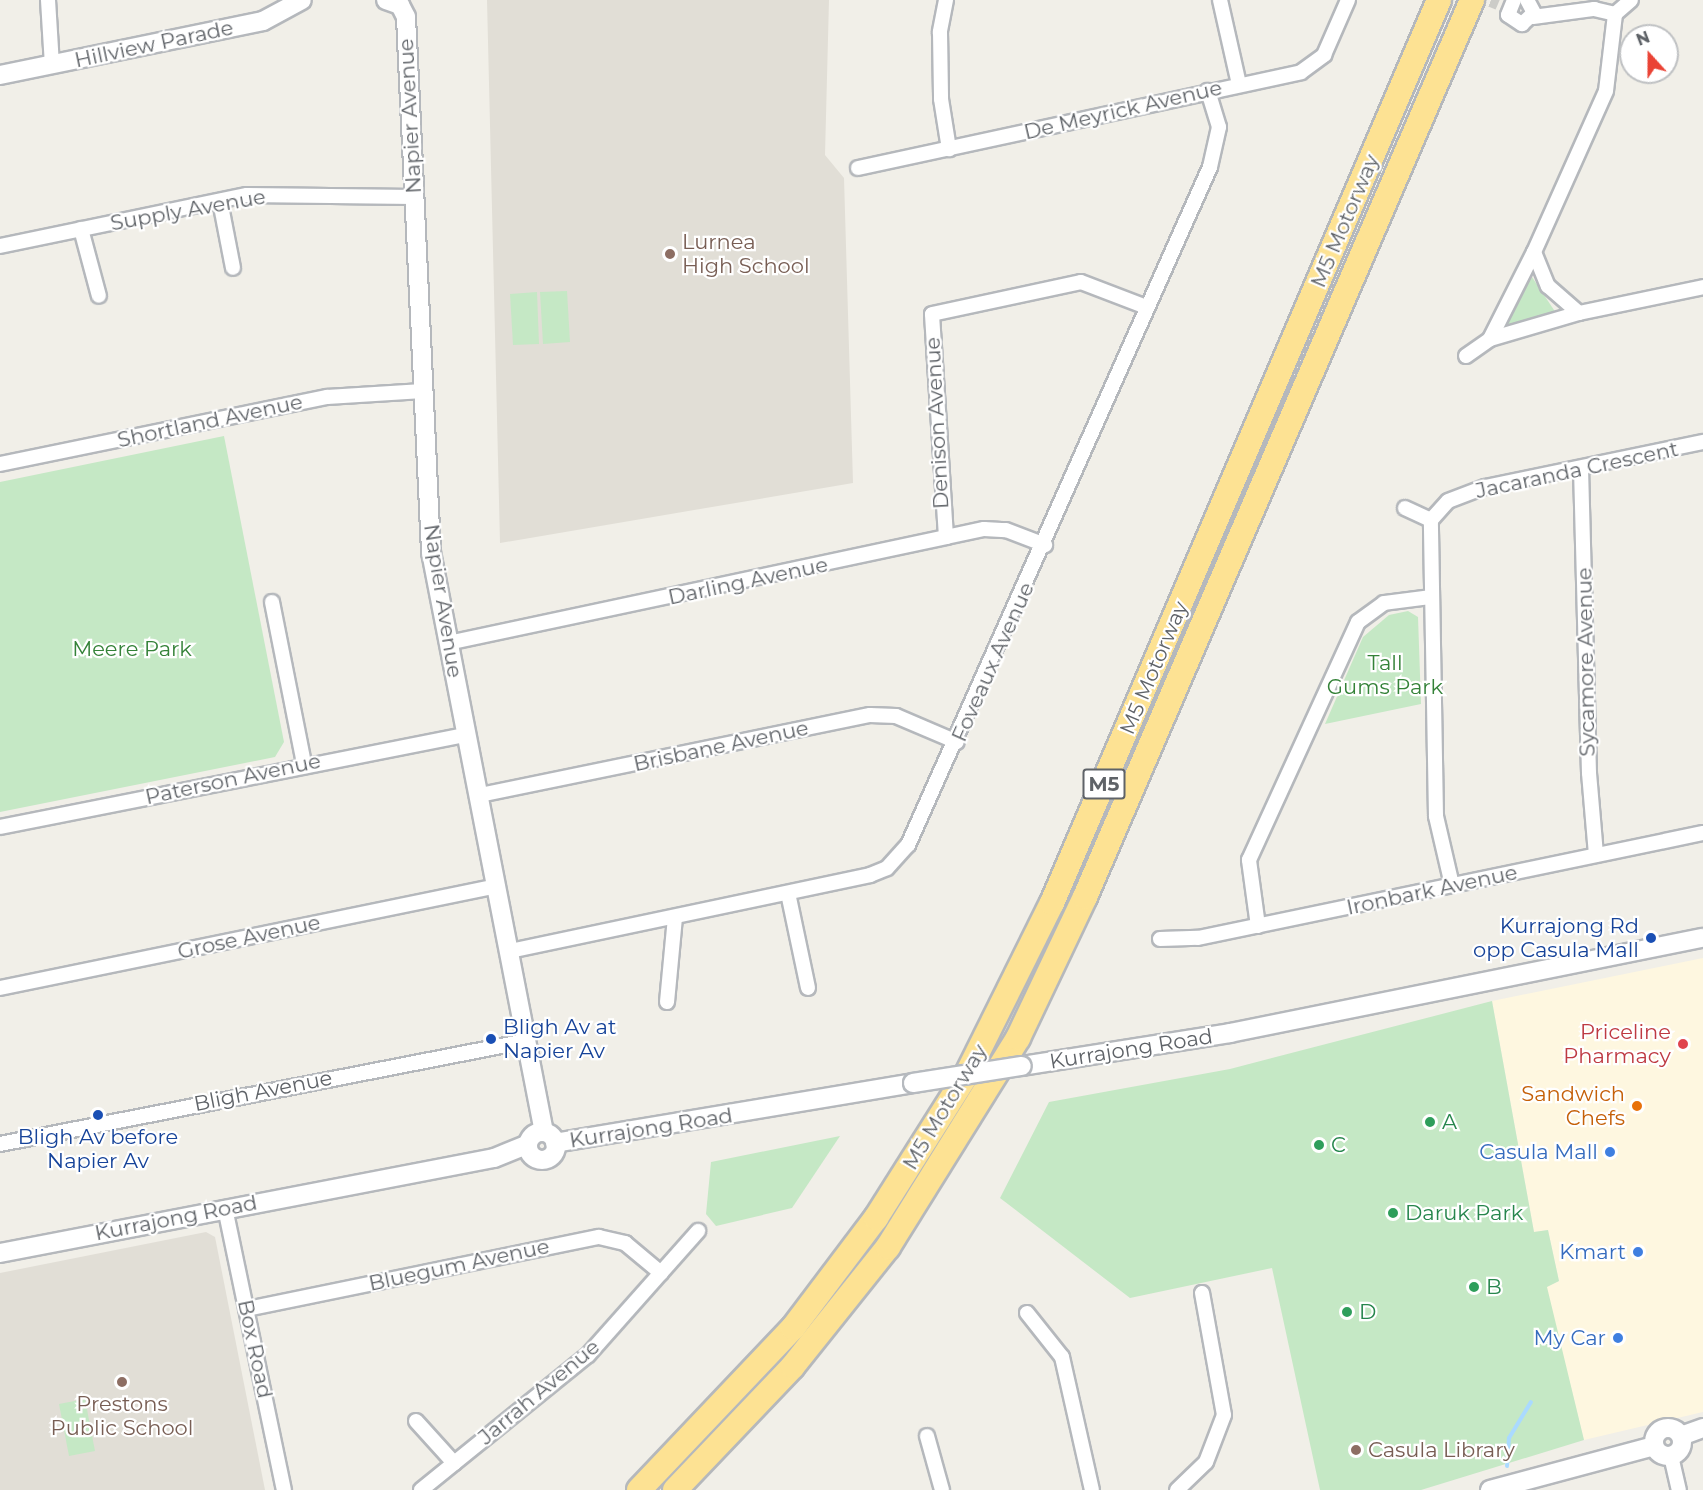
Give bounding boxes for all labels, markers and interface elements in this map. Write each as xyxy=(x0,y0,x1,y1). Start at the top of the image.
street label: Hillview Parade xyxy=(72,15,236,73)
north arrow xyxy=(1619,24,1679,84)
text: N xyxy=(1634,27,1653,50)
street label: Napier Avenue xyxy=(393,38,427,194)
street label: De Meyrick Avenue xyxy=(1022,75,1224,145)
street label: M5 Motorway xyxy=(1306,151,1384,291)
street label: Supply Avenue xyxy=(108,184,268,236)
place label: Lurnea High School xyxy=(682,229,810,279)
marker: Lurnea High School xyxy=(663,247,677,261)
street label: Denison Avenue xyxy=(920,336,954,510)
street label: Shortland Avenue xyxy=(115,389,305,453)
street label: Jacaranda Crescent xyxy=(1473,436,1681,504)
street label: Napier Avenue xyxy=(418,522,468,680)
street label: Darling Avenue xyxy=(666,552,830,610)
street label: Sycamore Avenue xyxy=(1572,567,1600,757)
street label: Foveaux Avenue xyxy=(947,578,1039,746)
street label: M5 Motorway xyxy=(1115,598,1193,738)
park label: Meere Park xyxy=(72,636,192,662)
park label: Tall Gums Park xyxy=(1327,650,1443,700)
street label: Brisbane Avenue xyxy=(631,715,811,777)
street label: Paterson Avenue xyxy=(143,748,323,810)
road number: M5 xyxy=(1082,767,1126,801)
street label: Ironbark Avenue xyxy=(1344,860,1520,920)
street label: Grose Avenue xyxy=(175,910,323,964)
place label: Kurrajong Rd opp Casula Mall xyxy=(1473,913,1639,963)
marker: Kurrajong Rd opp Casula Mall xyxy=(1644,931,1658,945)
place label: Bligh Av at Napier Av xyxy=(503,1014,617,1064)
place label: Priceline Pharmacy xyxy=(1563,1019,1671,1069)
street label: Kurrajong Road xyxy=(1048,1024,1214,1074)
marker: Bligh Av at Napier Av xyxy=(484,1032,498,1046)
marker: Priceline Pharmacy xyxy=(1676,1037,1690,1051)
street label: M5 Motorway xyxy=(898,1040,992,1174)
street label: Bligh Avenue xyxy=(192,1065,334,1117)
place label: Sandwich Chefs xyxy=(1521,1081,1625,1131)
marker: Sandwich Chefs xyxy=(1630,1099,1644,1113)
street label: Kurrajong Road xyxy=(568,1103,734,1153)
marker: Bligh Av before Napier Av xyxy=(91,1108,105,1122)
place label: A xyxy=(1442,1109,1457,1135)
marker: A xyxy=(1423,1115,1437,1129)
place label: Bligh Av before Napier Av xyxy=(18,1124,178,1174)
place label: C xyxy=(1331,1132,1346,1158)
marker: C xyxy=(1312,1138,1326,1152)
place label: Casula Mall xyxy=(1479,1139,1598,1165)
marker: Casula Mall xyxy=(1603,1145,1617,1159)
street label: Kurrajong Road xyxy=(93,1190,259,1246)
place label: Daruk Park xyxy=(1405,1200,1523,1226)
marker: Daruk Park xyxy=(1386,1206,1400,1220)
street label: Bluegum Avenue xyxy=(366,1234,552,1296)
place label: Kmart xyxy=(1559,1239,1626,1265)
marker: Kmart xyxy=(1631,1245,1645,1259)
place label: B xyxy=(1486,1274,1502,1300)
marker: B xyxy=(1467,1280,1481,1294)
street label: Box Road xyxy=(232,1297,278,1401)
place label: D xyxy=(1359,1299,1376,1325)
marker: D xyxy=(1340,1305,1354,1319)
place label: My Car xyxy=(1534,1325,1606,1351)
marker: My Car xyxy=(1611,1331,1625,1345)
street label: Jarrah Avenue xyxy=(473,1334,605,1450)
marker: Prestons Public School xyxy=(115,1375,129,1389)
place label: Prestons Public School xyxy=(51,1391,193,1441)
place label: Casula Library xyxy=(1368,1437,1515,1463)
marker: Casula Library xyxy=(1349,1443,1363,1457)

